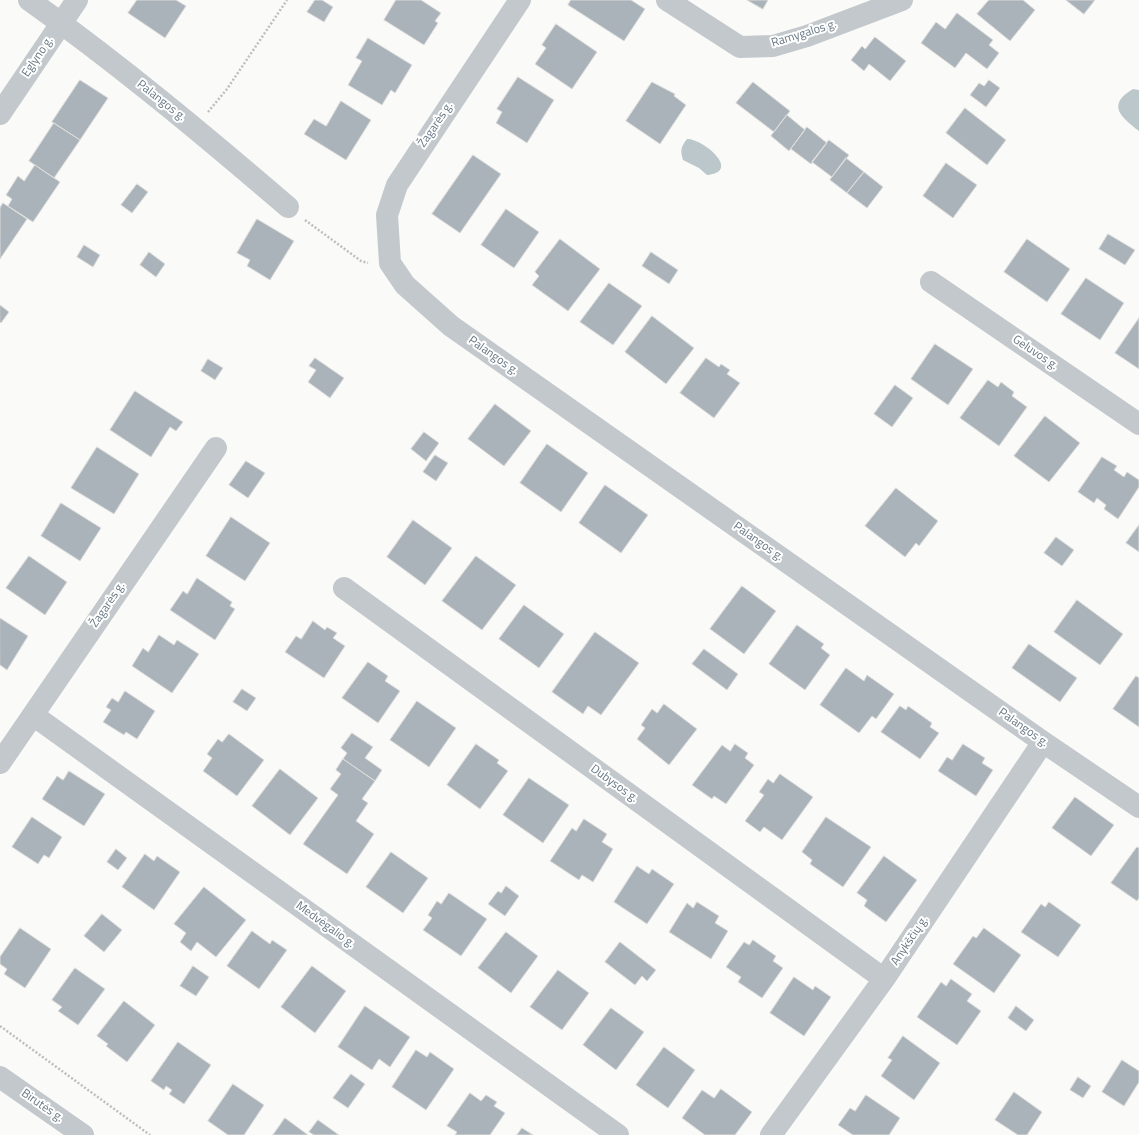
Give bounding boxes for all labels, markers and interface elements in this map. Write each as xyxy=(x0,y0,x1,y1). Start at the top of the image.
street label: Ramygalos g. xyxy=(770,17,838,51)
street label: Eglyno g. xyxy=(19,34,57,80)
street label: Palangos g. xyxy=(134,78,188,124)
street label: Žagarės g. xyxy=(416,100,456,150)
street label: Geluvos g. xyxy=(1010,333,1060,373)
street label: Palangos g. xyxy=(465,334,521,378)
street label: Palangos g. xyxy=(730,520,786,564)
street label: Žagarės g. xyxy=(88,580,128,630)
street label: Palangos g. xyxy=(995,706,1051,750)
street label: Dubysos g. xyxy=(588,762,640,806)
street label: Medvėgalio g. xyxy=(293,899,357,951)
street label: Anykščių g. xyxy=(888,914,932,968)
street label: Birutės g. xyxy=(18,1086,66,1126)

